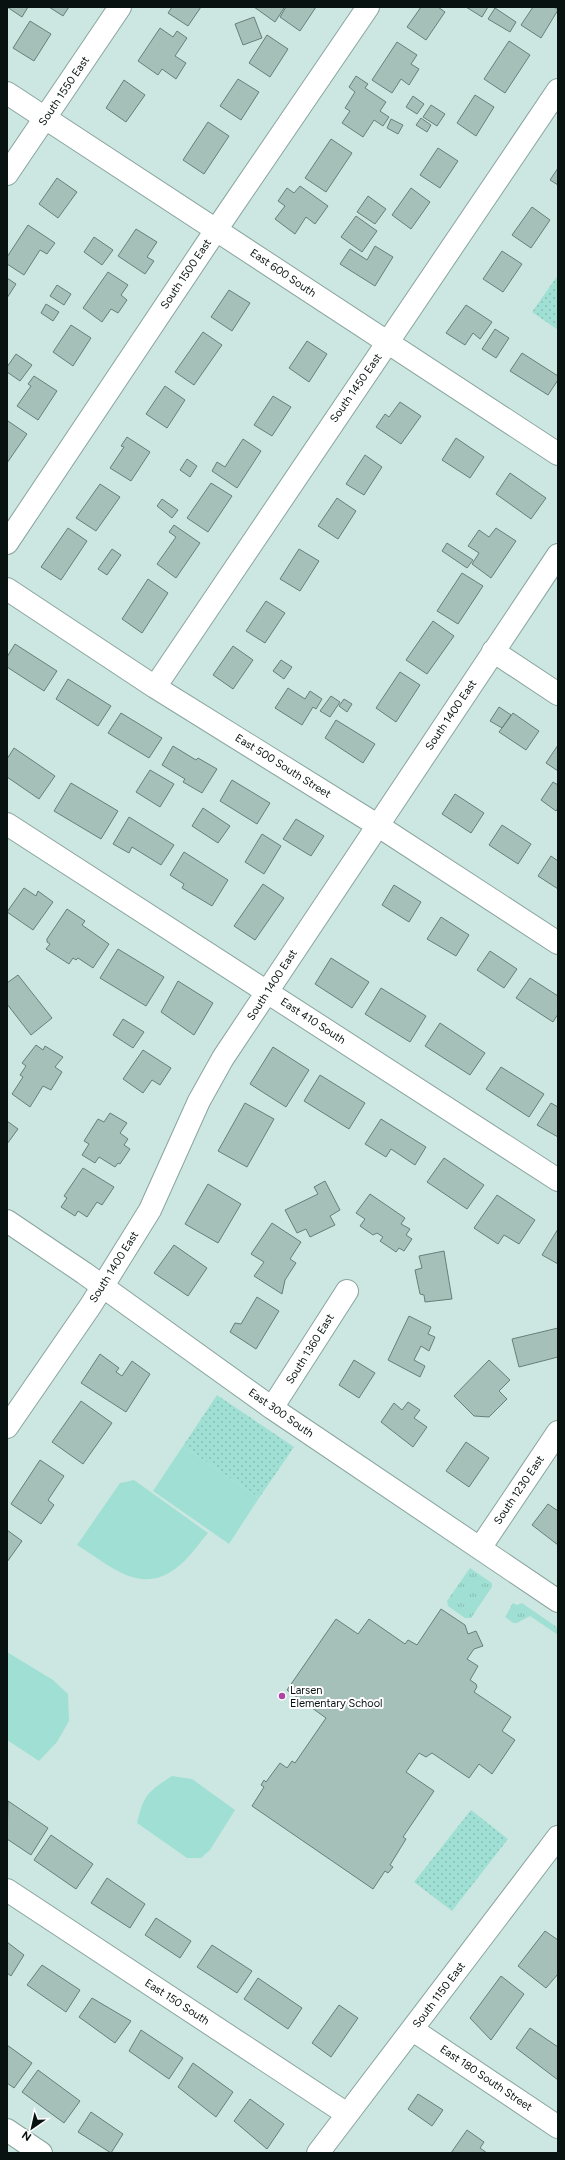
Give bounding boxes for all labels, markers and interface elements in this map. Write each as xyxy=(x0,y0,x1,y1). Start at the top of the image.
street label: South 1550 East xyxy=(36,54,92,128)
street label: South 1500 East xyxy=(158,237,214,311)
street label: East 600 South xyxy=(248,246,318,300)
street label: South 1450 East xyxy=(327,351,385,425)
street label: South 1400 East xyxy=(423,677,479,753)
street label: East 500 South Street xyxy=(233,731,333,801)
street label: South 1400 East xyxy=(244,947,300,1023)
street label: East 410 South xyxy=(278,995,348,1047)
street label: South 1400 East xyxy=(87,1229,141,1305)
street label: South 1360 East xyxy=(283,1312,337,1386)
street label: East 300 South xyxy=(246,1386,316,1440)
street label: South 1230 East xyxy=(491,1453,547,1527)
place label: Larsen Elementary School xyxy=(290,1684,382,1710)
marker: Larsen Elementary School xyxy=(277,1691,287,1701)
street label: South 1150 East xyxy=(410,1960,468,2030)
street label: East 150 South xyxy=(142,1976,212,2028)
street label: East 180 South Street xyxy=(437,2042,535,2114)
north arrow xyxy=(12,2108,52,2148)
text: N xyxy=(20,2128,34,2144)

